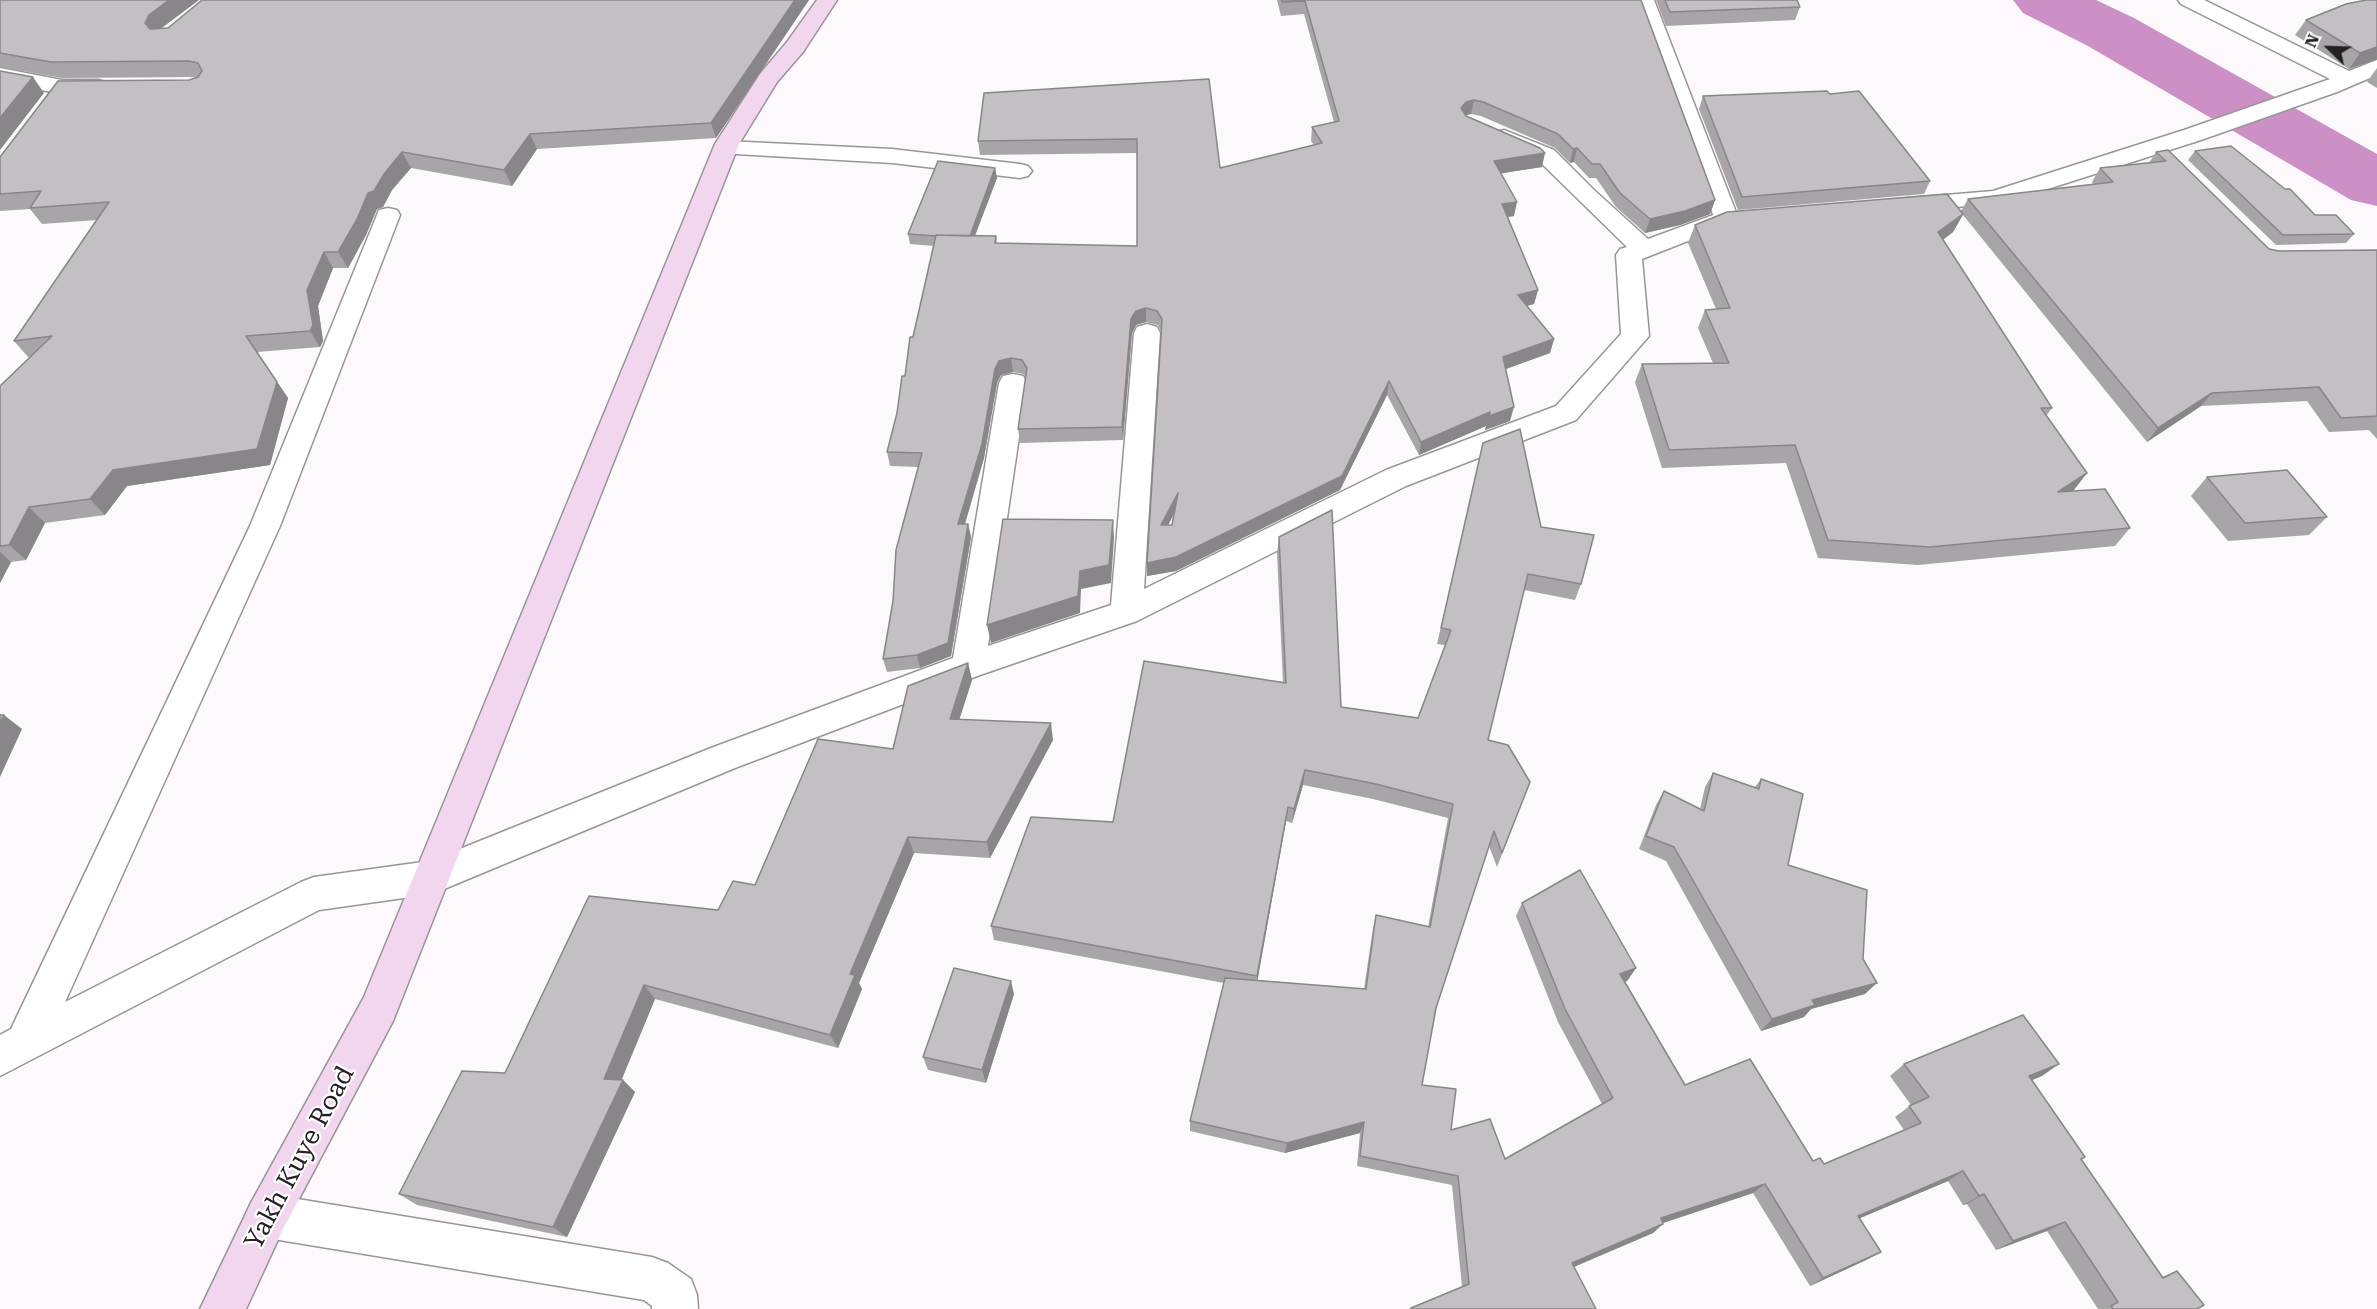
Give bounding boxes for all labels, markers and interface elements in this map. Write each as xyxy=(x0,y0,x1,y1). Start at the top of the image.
north arrow xyxy=(2299,18,2359,78)
text: N xyxy=(2301,31,2323,50)
street label: Yakh Kuye Road xyxy=(239,1061,361,1255)

